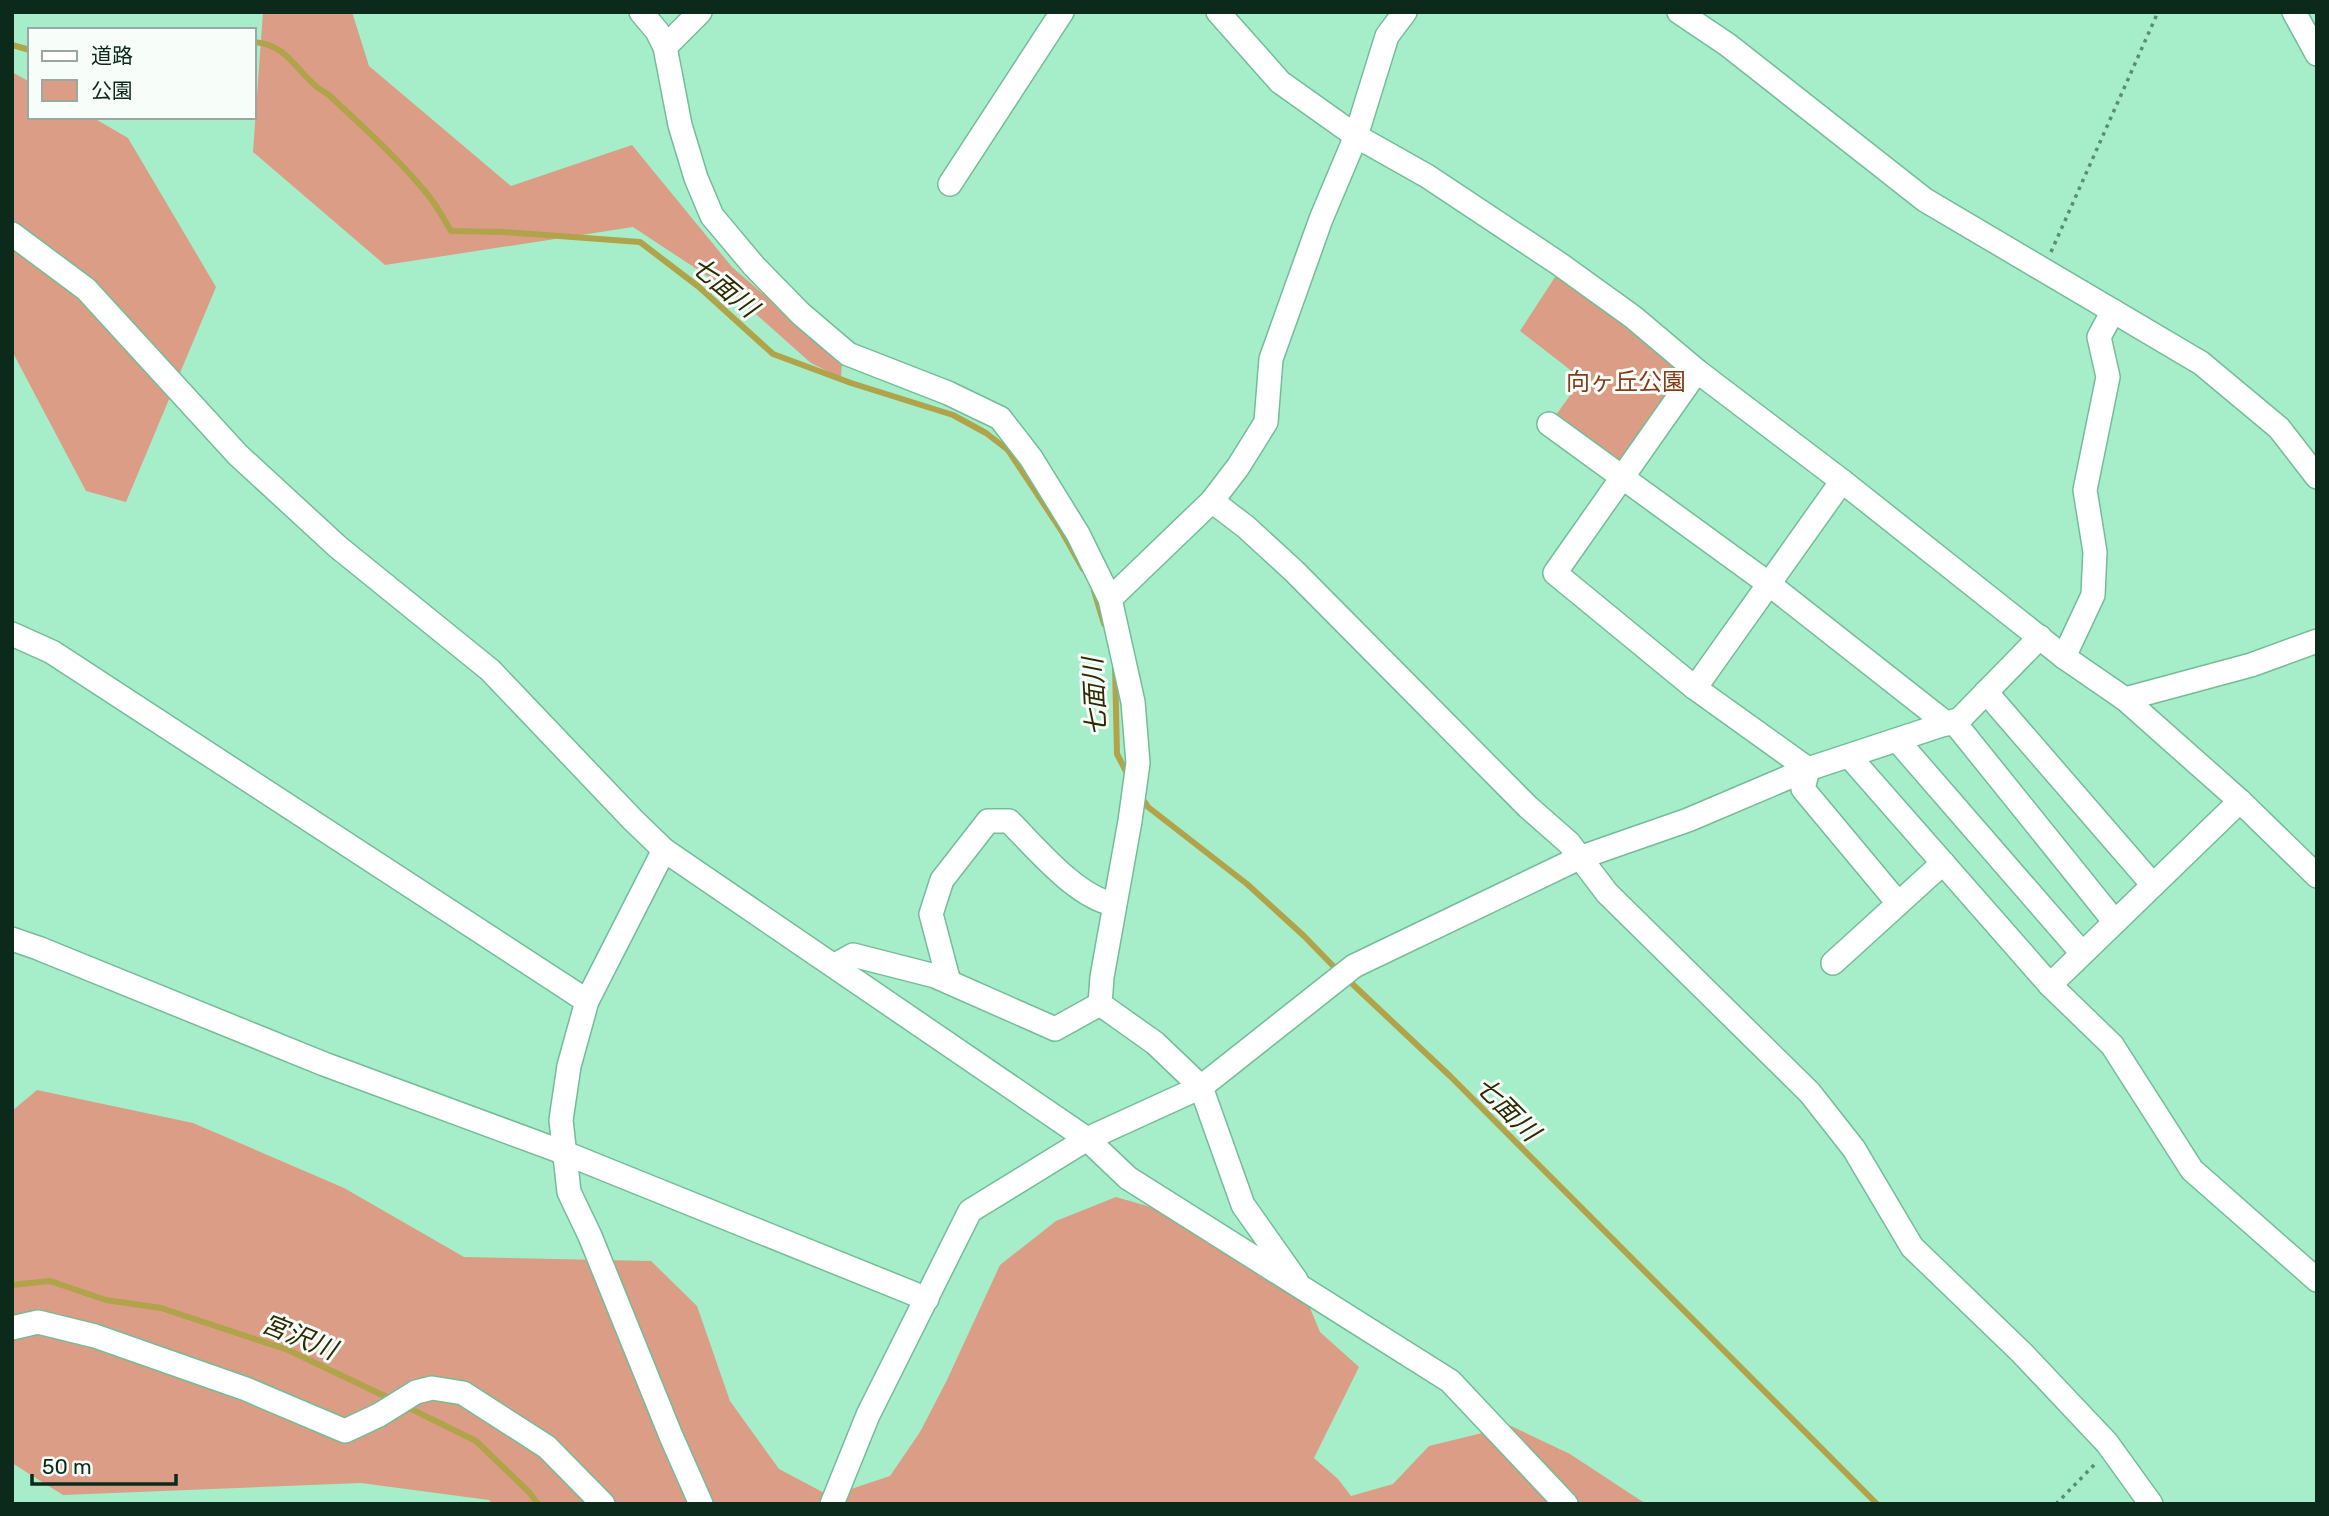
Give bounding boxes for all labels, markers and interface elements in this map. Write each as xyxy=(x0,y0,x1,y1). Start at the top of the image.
legend xyxy=(28,28,256,119)
text: 道路 xyxy=(91,43,133,68)
text: 公園 xyxy=(91,78,133,103)
water label: 七面川 xyxy=(684,250,766,326)
park label: 向ヶ丘公園 xyxy=(1566,368,1686,396)
water label: 七面川 xyxy=(1077,654,1113,737)
water label: 七面川 xyxy=(1468,1070,1548,1150)
water label: 宮沢川 xyxy=(257,1308,344,1367)
scale bar xyxy=(32,1442,175,1486)
text: 50 m xyxy=(42,1454,92,1479)

